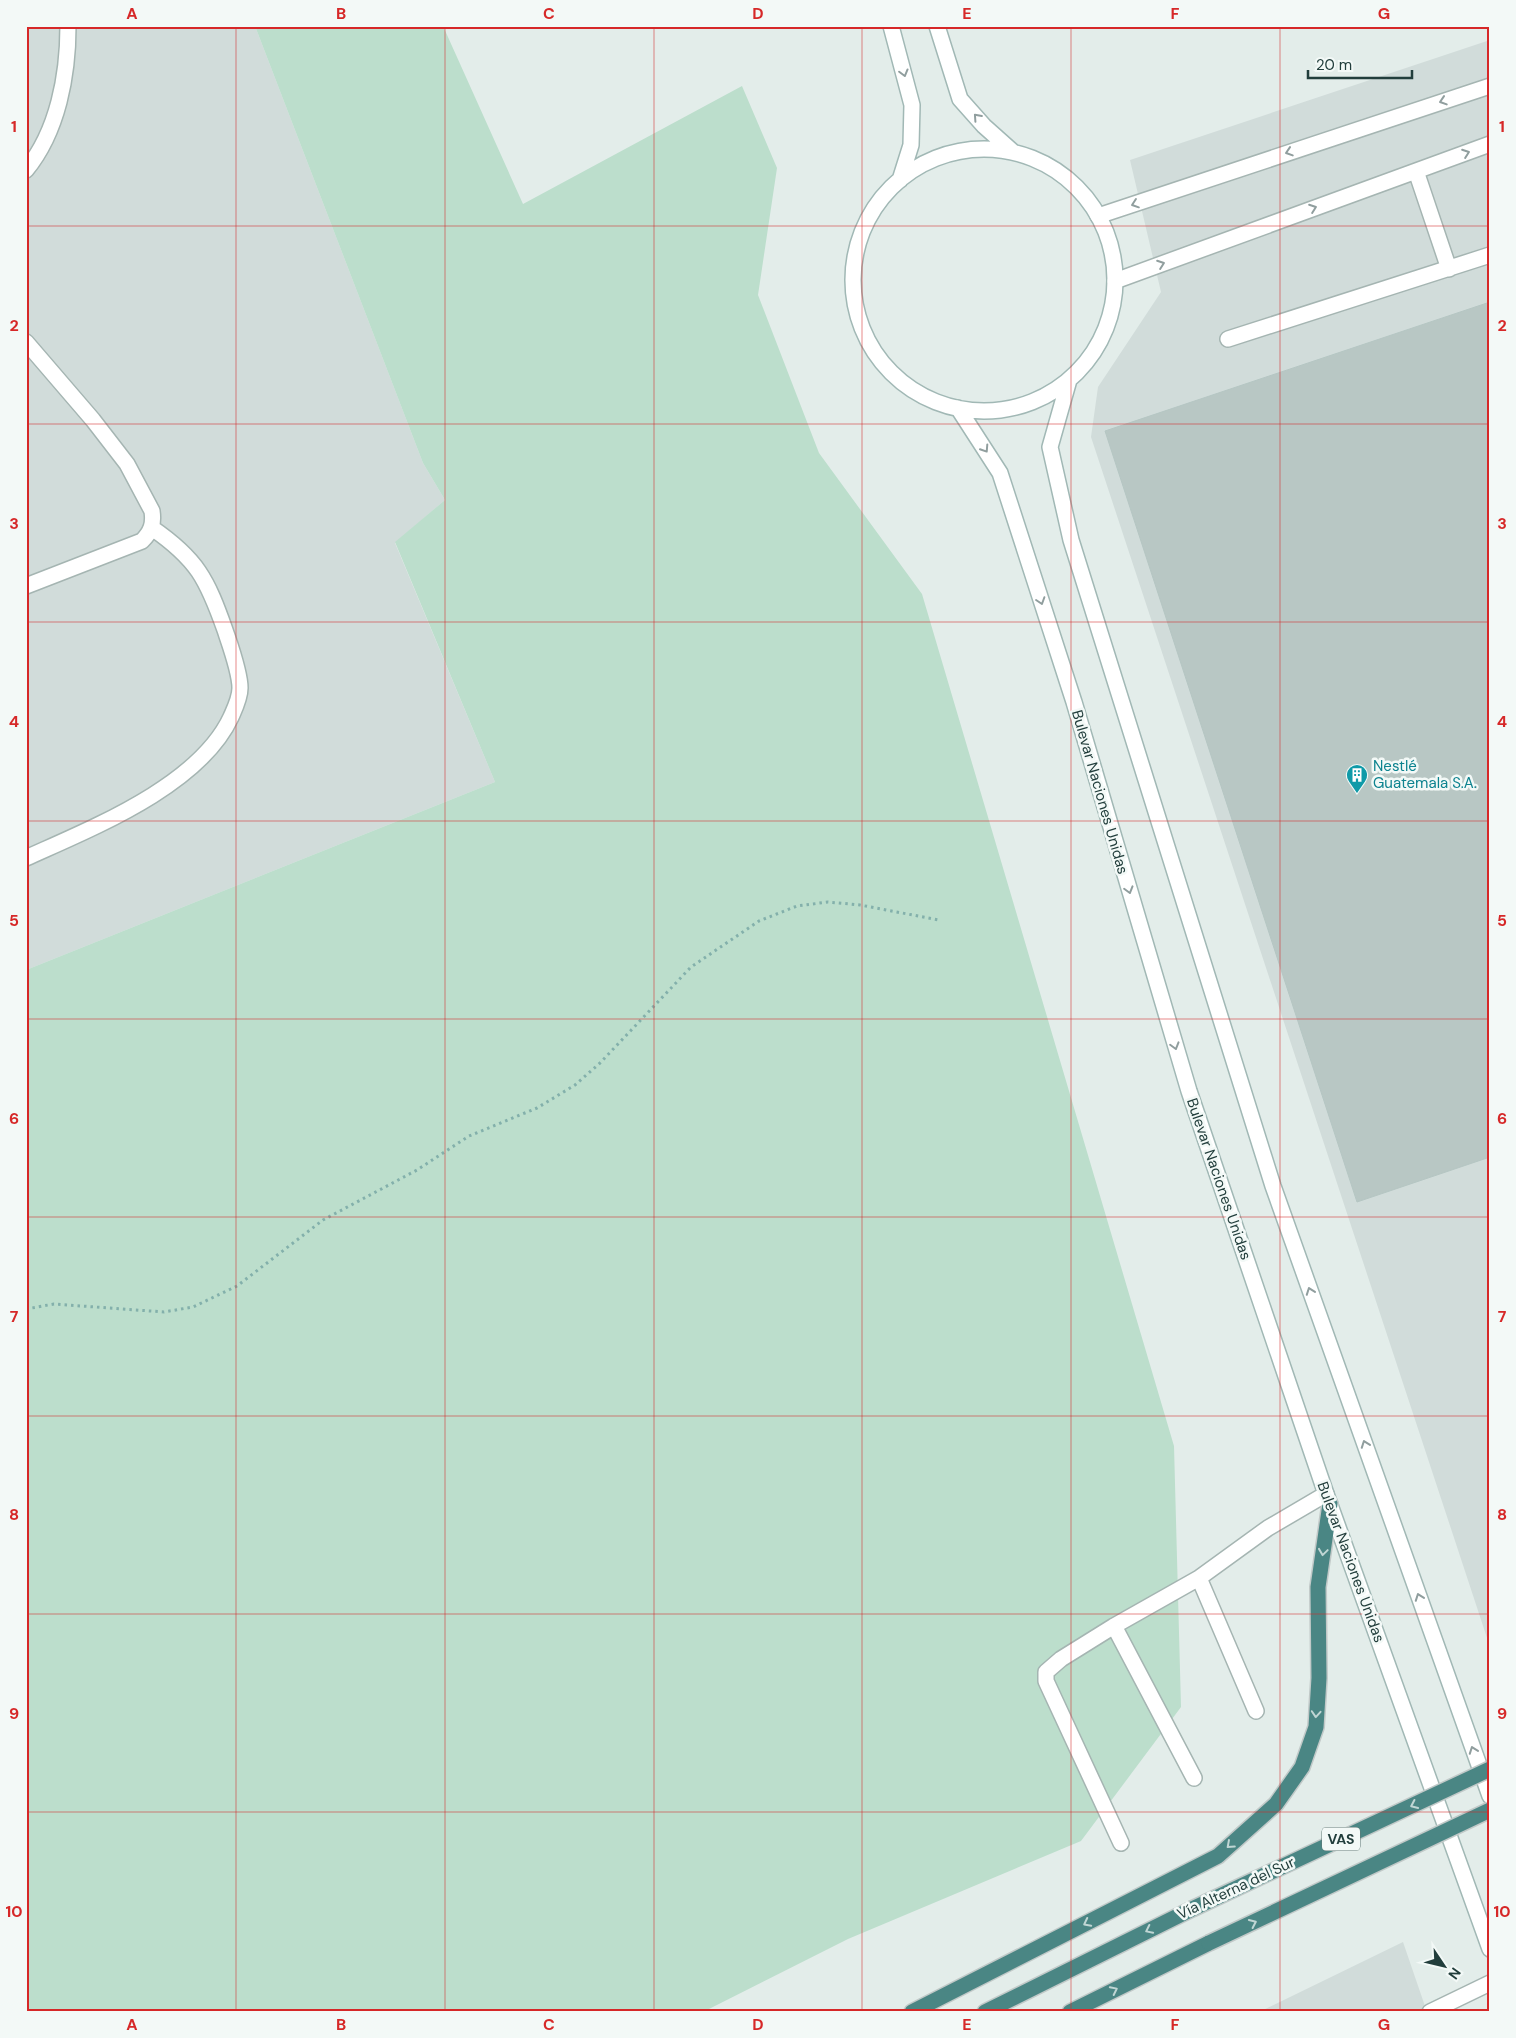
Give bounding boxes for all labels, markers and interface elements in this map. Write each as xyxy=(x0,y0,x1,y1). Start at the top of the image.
text: A xyxy=(126,3,138,24)
text: B xyxy=(336,3,346,24)
text: C xyxy=(543,3,555,24)
text: D xyxy=(752,3,764,24)
text: E xyxy=(962,3,972,24)
text: F xyxy=(1171,3,1180,24)
text: G xyxy=(1378,3,1390,24)
scale bar xyxy=(1308,48,1412,80)
text: 20 m xyxy=(1316,55,1352,75)
one-way arrow xyxy=(898,69,909,78)
one-way arrow xyxy=(1440,95,1448,105)
one-way arrow xyxy=(973,114,982,123)
text: 1 xyxy=(11,116,17,137)
text: 1 xyxy=(1499,116,1505,137)
one-way arrow xyxy=(1286,147,1294,157)
one-way arrow xyxy=(1461,149,1470,159)
one-way arrow xyxy=(1131,198,1140,208)
one-way arrow xyxy=(1308,204,1317,214)
one-way arrow xyxy=(1156,260,1164,270)
text: 2 xyxy=(9,315,19,336)
text: 2 xyxy=(1497,315,1507,336)
one-way arrow xyxy=(979,444,988,453)
text: 3 xyxy=(9,513,19,534)
text: 3 xyxy=(1497,513,1507,534)
one-way arrow xyxy=(1036,596,1046,604)
street label: Bulevar Naciones Unidas xyxy=(1067,708,1133,876)
text: 4 xyxy=(9,711,19,732)
text: 4 xyxy=(1497,711,1507,732)
place label: Nestlé Guatemala S.A. xyxy=(1373,756,1477,793)
building icon: Nestlé Guatemala S.A. xyxy=(1345,763,1369,794)
one-way arrow xyxy=(1124,886,1134,894)
text: 5 xyxy=(9,910,19,931)
text: 5 xyxy=(1497,910,1507,931)
one-way arrow xyxy=(1170,1041,1180,1050)
street label: Bulevar Naciones Unidas xyxy=(1182,1095,1256,1263)
text: 6 xyxy=(9,1108,19,1129)
text: 6 xyxy=(1497,1108,1507,1129)
one-way arrow xyxy=(1306,1287,1316,1296)
text: 7 xyxy=(10,1306,19,1327)
text: 7 xyxy=(1498,1306,1507,1327)
one-way arrow xyxy=(1361,1440,1371,1449)
street label: Bulevar Naciones Unidas xyxy=(1313,1479,1389,1645)
text: 8 xyxy=(9,1504,19,1525)
text: 8 xyxy=(1497,1504,1507,1525)
one-way arrow xyxy=(1318,1548,1328,1556)
one-way arrow xyxy=(1415,1594,1425,1602)
text: 9 xyxy=(9,1703,19,1724)
text: 9 xyxy=(1497,1703,1507,1724)
one-way arrow xyxy=(1311,1710,1322,1718)
one-way arrow xyxy=(1469,1747,1479,1755)
one-way arrow xyxy=(1410,1798,1419,1809)
road number: VAS xyxy=(1322,1828,1360,1850)
one-way arrow xyxy=(1226,1840,1235,1849)
street label: Vía Alterna del Sur xyxy=(1174,1852,1298,1924)
text: 10 xyxy=(5,1901,23,1922)
text: 10 xyxy=(1493,1901,1511,1922)
one-way arrow xyxy=(1083,1916,1092,1927)
one-way arrow xyxy=(1248,1918,1257,1929)
one-way arrow xyxy=(1145,1924,1154,1935)
north arrow xyxy=(1418,1940,1468,1990)
text: N xyxy=(1444,1964,1465,1983)
one-way arrow xyxy=(1109,1986,1118,1996)
text: A xyxy=(126,2014,138,2035)
text: B xyxy=(336,2014,346,2035)
text: C xyxy=(543,2014,555,2035)
text: D xyxy=(752,2014,764,2035)
text: E xyxy=(962,2014,972,2035)
text: F xyxy=(1171,2014,1180,2035)
text: G xyxy=(1378,2014,1390,2035)

